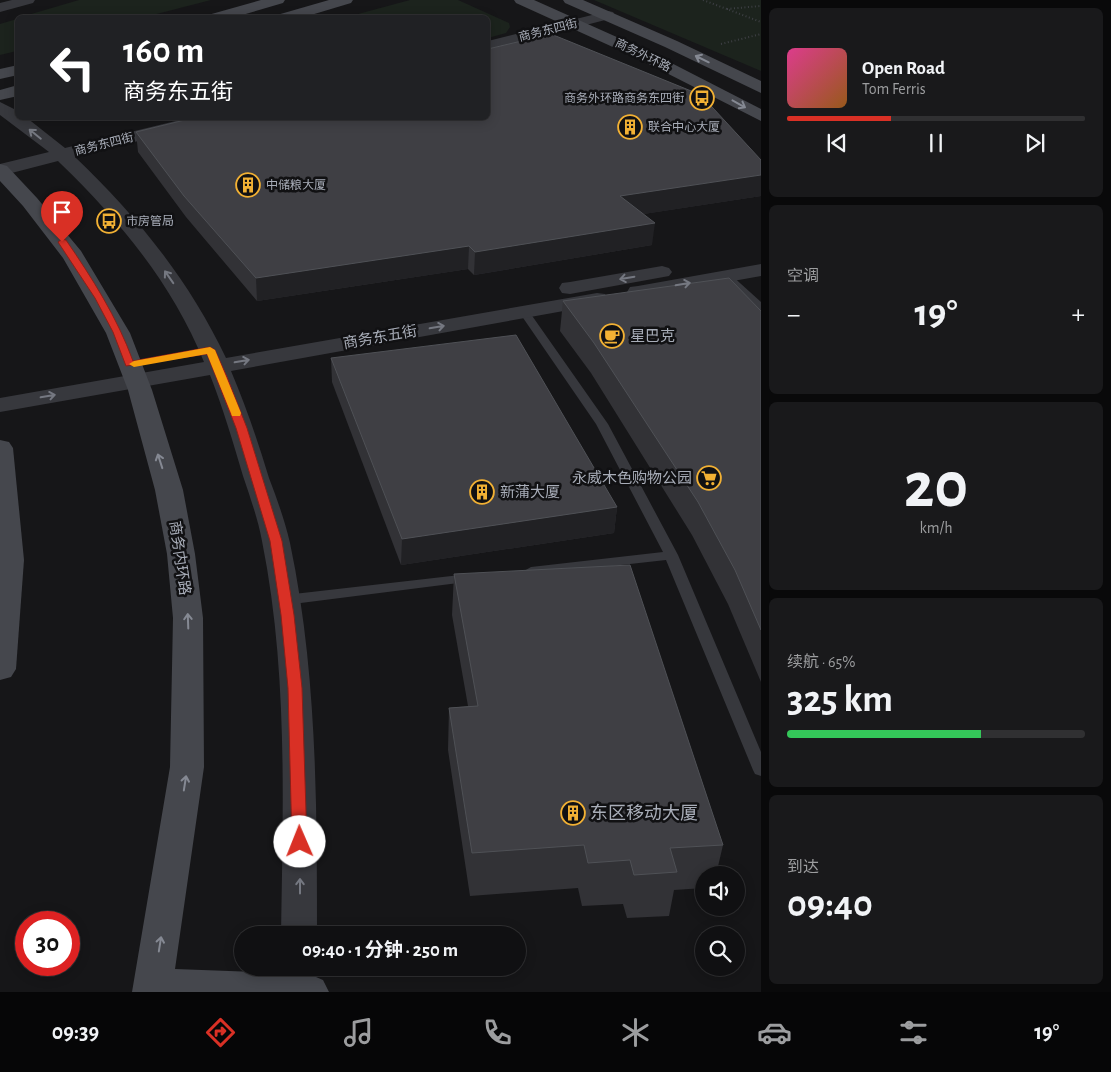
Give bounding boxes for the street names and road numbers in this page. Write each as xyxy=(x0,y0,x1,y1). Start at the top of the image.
street label: 商务东四街 xyxy=(517,16,579,43)
street label: 商务外环路 xyxy=(613,36,673,74)
street label: 商务东四街 xyxy=(73,130,135,157)
street label: 商务东五街 xyxy=(342,323,418,351)
street label: 商务内环路 xyxy=(167,520,193,596)

